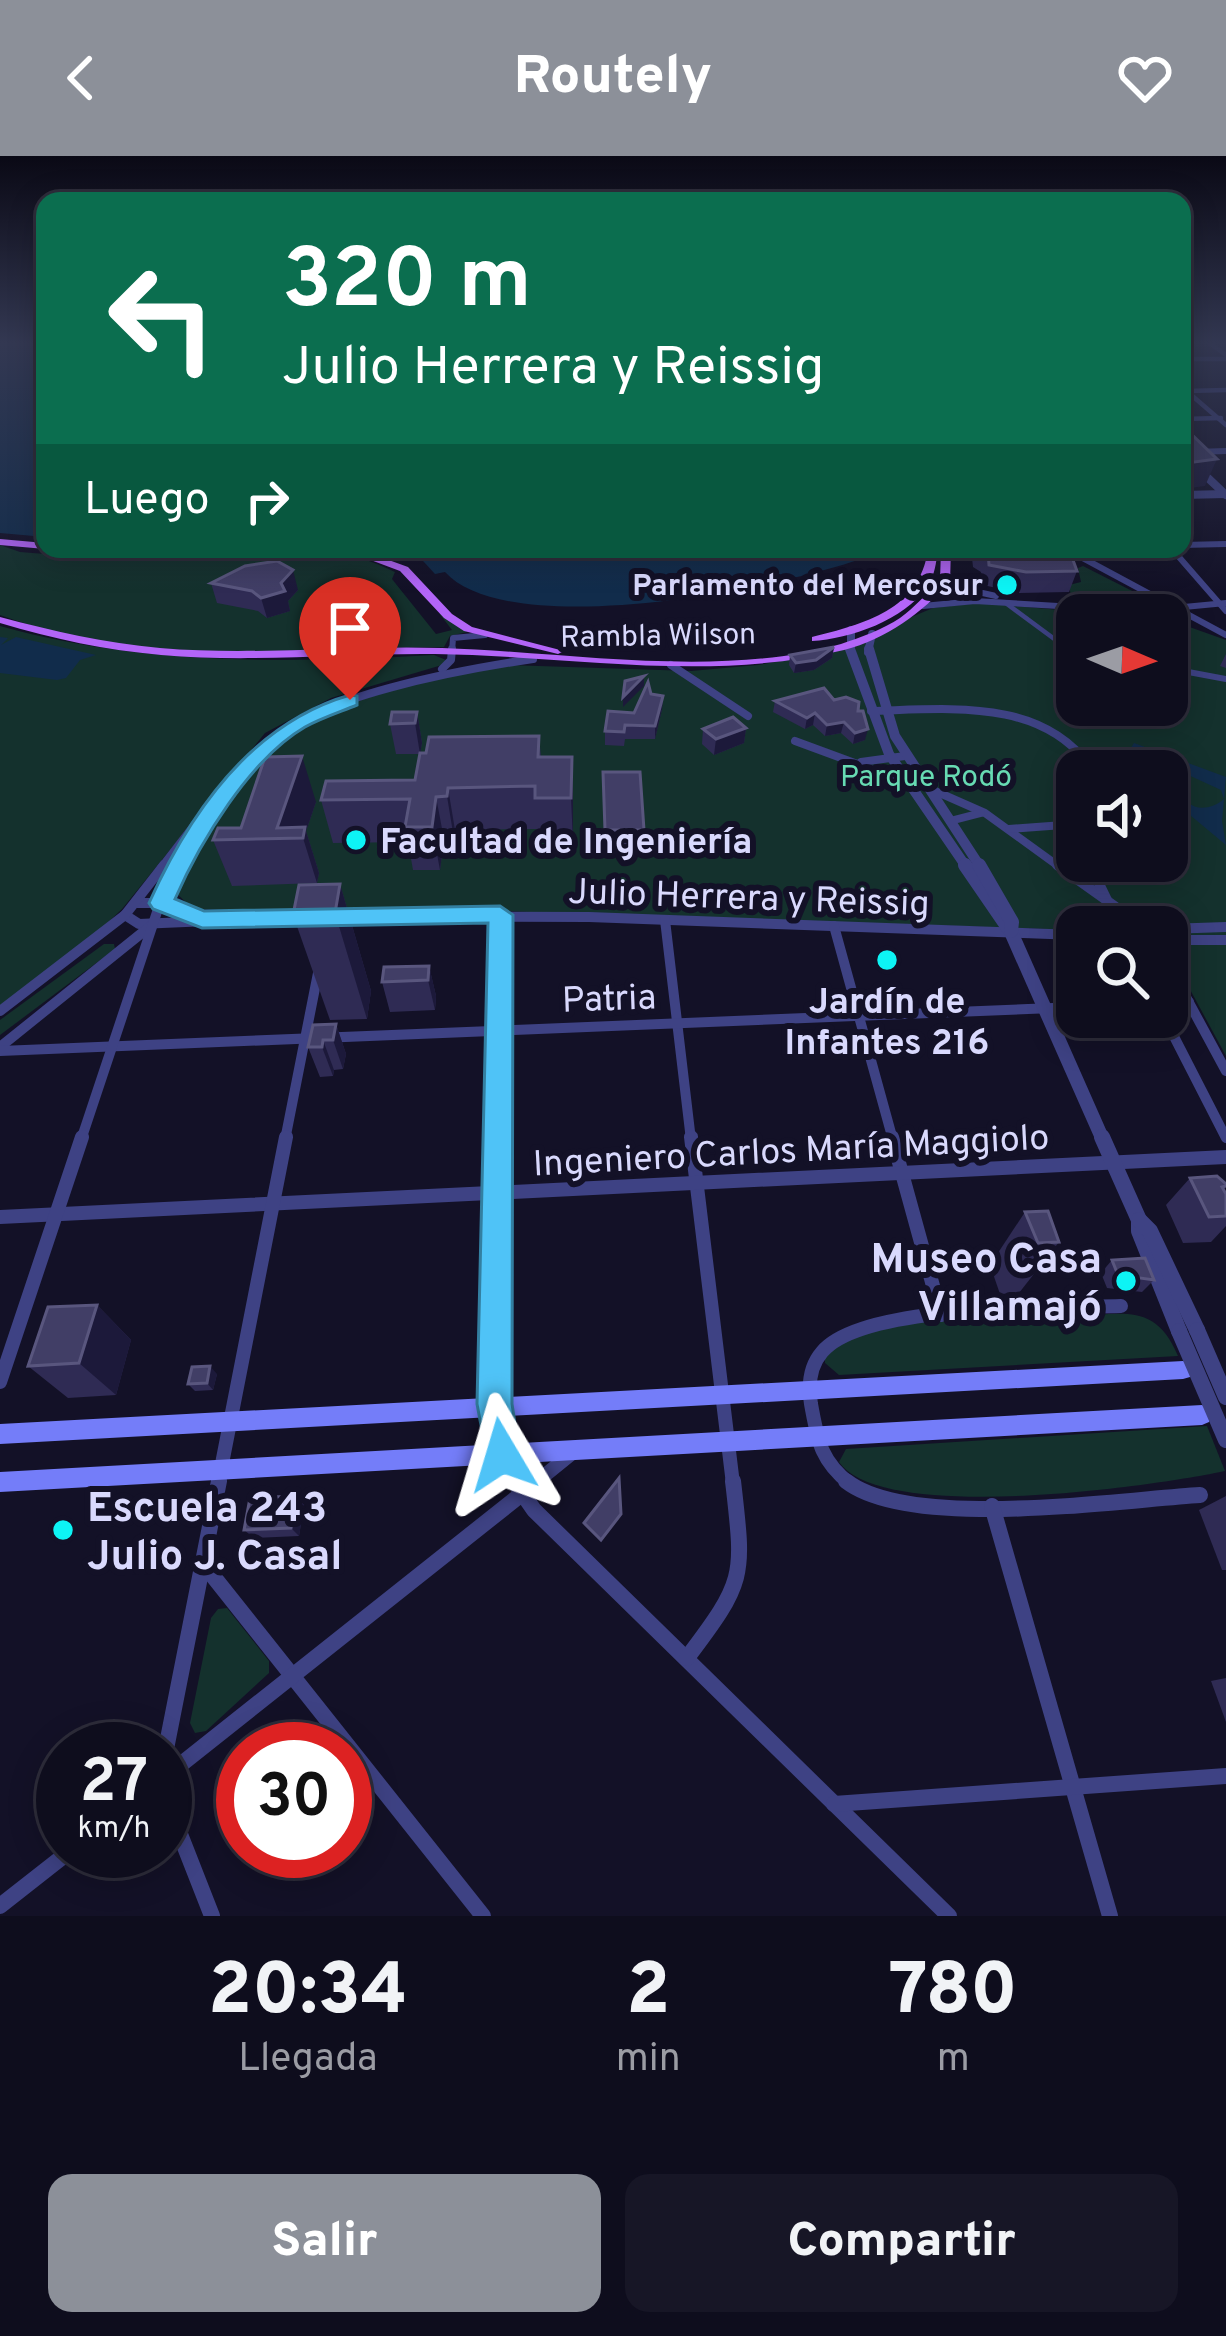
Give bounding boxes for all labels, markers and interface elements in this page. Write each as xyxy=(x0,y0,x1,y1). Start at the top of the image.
text: Routely xyxy=(514,44,712,113)
icon: back xyxy=(48,45,114,111)
icon: heart xyxy=(1112,45,1178,111)
text: 320 m xyxy=(282,231,532,337)
icon: left xyxy=(84,240,240,396)
text: Julio Herrera y Reissig xyxy=(282,335,824,404)
icon: right xyxy=(234,468,300,534)
text: Luego xyxy=(84,473,210,530)
place label: Parlamento del Mercosur xyxy=(632,569,983,606)
marker: Parlamento del Mercosur xyxy=(994,572,1020,598)
pin xyxy=(299,577,401,700)
north arrow xyxy=(1056,594,1188,726)
map controls xyxy=(1056,594,1188,1038)
icon: arrive xyxy=(317,595,383,661)
street label: Rambla Wilson xyxy=(560,617,756,658)
button: sound xyxy=(1056,750,1188,882)
park label: Parque Rodó xyxy=(840,760,1012,797)
place label: Facultad de Ingeniería xyxy=(380,821,752,867)
marker: Facultad de Ingeniería xyxy=(343,827,369,853)
street label: Julio Herrera y Reissig xyxy=(567,871,930,929)
button: search xyxy=(1056,906,1188,1038)
marker: Jardín de Infantes 216 xyxy=(874,947,900,973)
street label: Patria xyxy=(561,976,657,1026)
place label: Jardín de Infantes 216 xyxy=(785,981,989,1068)
street label: Ingeniero Carlos María Maggiolo xyxy=(532,1117,1050,1189)
place label: Museo Casa Villamajó xyxy=(871,1235,1102,1336)
marker: Museo Casa Villamajó xyxy=(1113,1268,1139,1294)
position arrow xyxy=(439,1392,565,1518)
place label: Escuela 243 Julio J. Casal xyxy=(87,1484,342,1585)
marker: Escuela 243 Julio J. Casal xyxy=(50,1517,76,1543)
speed limit sign: 30 xyxy=(216,1722,372,1878)
text: 27 xyxy=(80,1747,148,1823)
text: km/h xyxy=(78,1811,150,1848)
text: 20:34 xyxy=(208,1948,408,2040)
text: 2 xyxy=(626,1948,670,2040)
text: 780 xyxy=(889,1948,1018,2040)
text: Llegada xyxy=(238,2036,378,2085)
text: min xyxy=(616,2036,681,2085)
text: m xyxy=(937,2036,970,2085)
button: Salir xyxy=(48,2174,601,2312)
button: Compartir xyxy=(625,2174,1178,2312)

